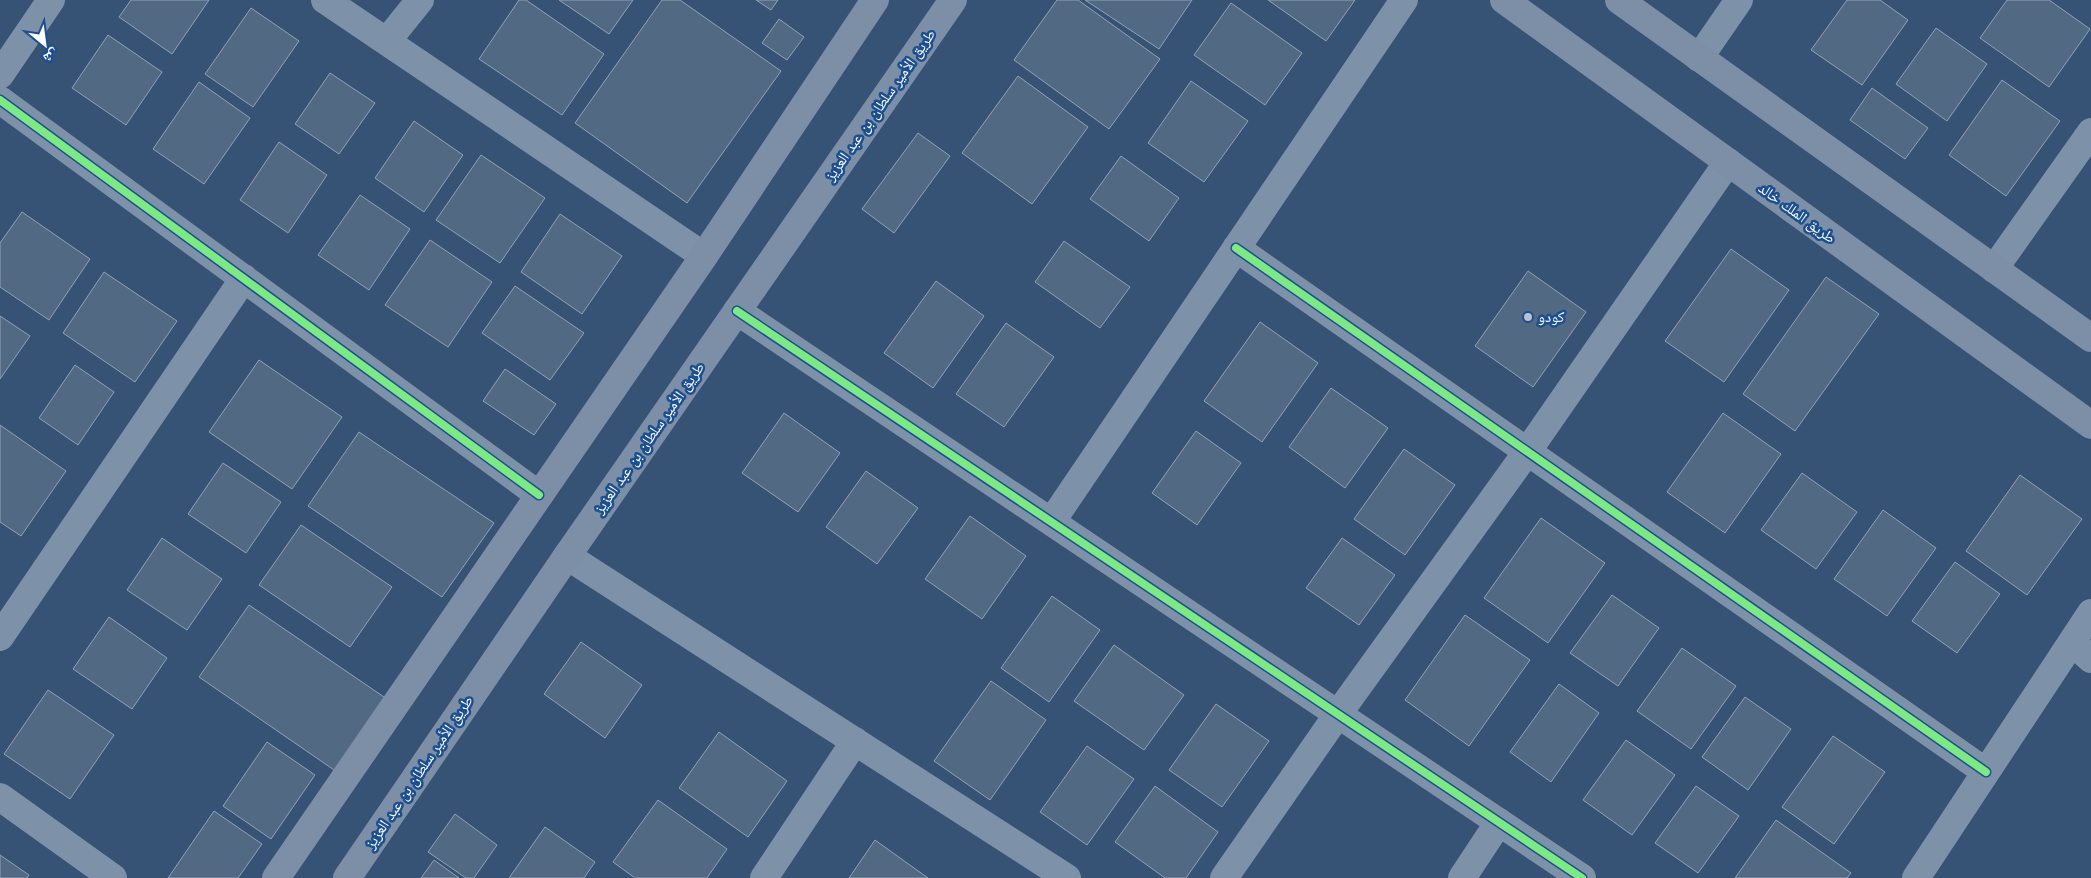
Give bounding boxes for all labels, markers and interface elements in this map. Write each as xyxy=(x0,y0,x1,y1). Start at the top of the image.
north arrow xyxy=(20,20,70,70)
street label: طريق الأمير سلطان بن عبد العزيز xyxy=(819,25,941,186)
text: ش xyxy=(40,44,63,69)
street label: طريق الملك خالد xyxy=(1754,177,1840,249)
place label: كودو xyxy=(1538,306,1564,328)
marker: كودو xyxy=(1522,311,1534,323)
street label: طريق الأمير سلطان بن عبد العزيز xyxy=(588,358,710,519)
street label: طريق الأمير سلطان بن عبد العزيز xyxy=(359,691,479,854)

